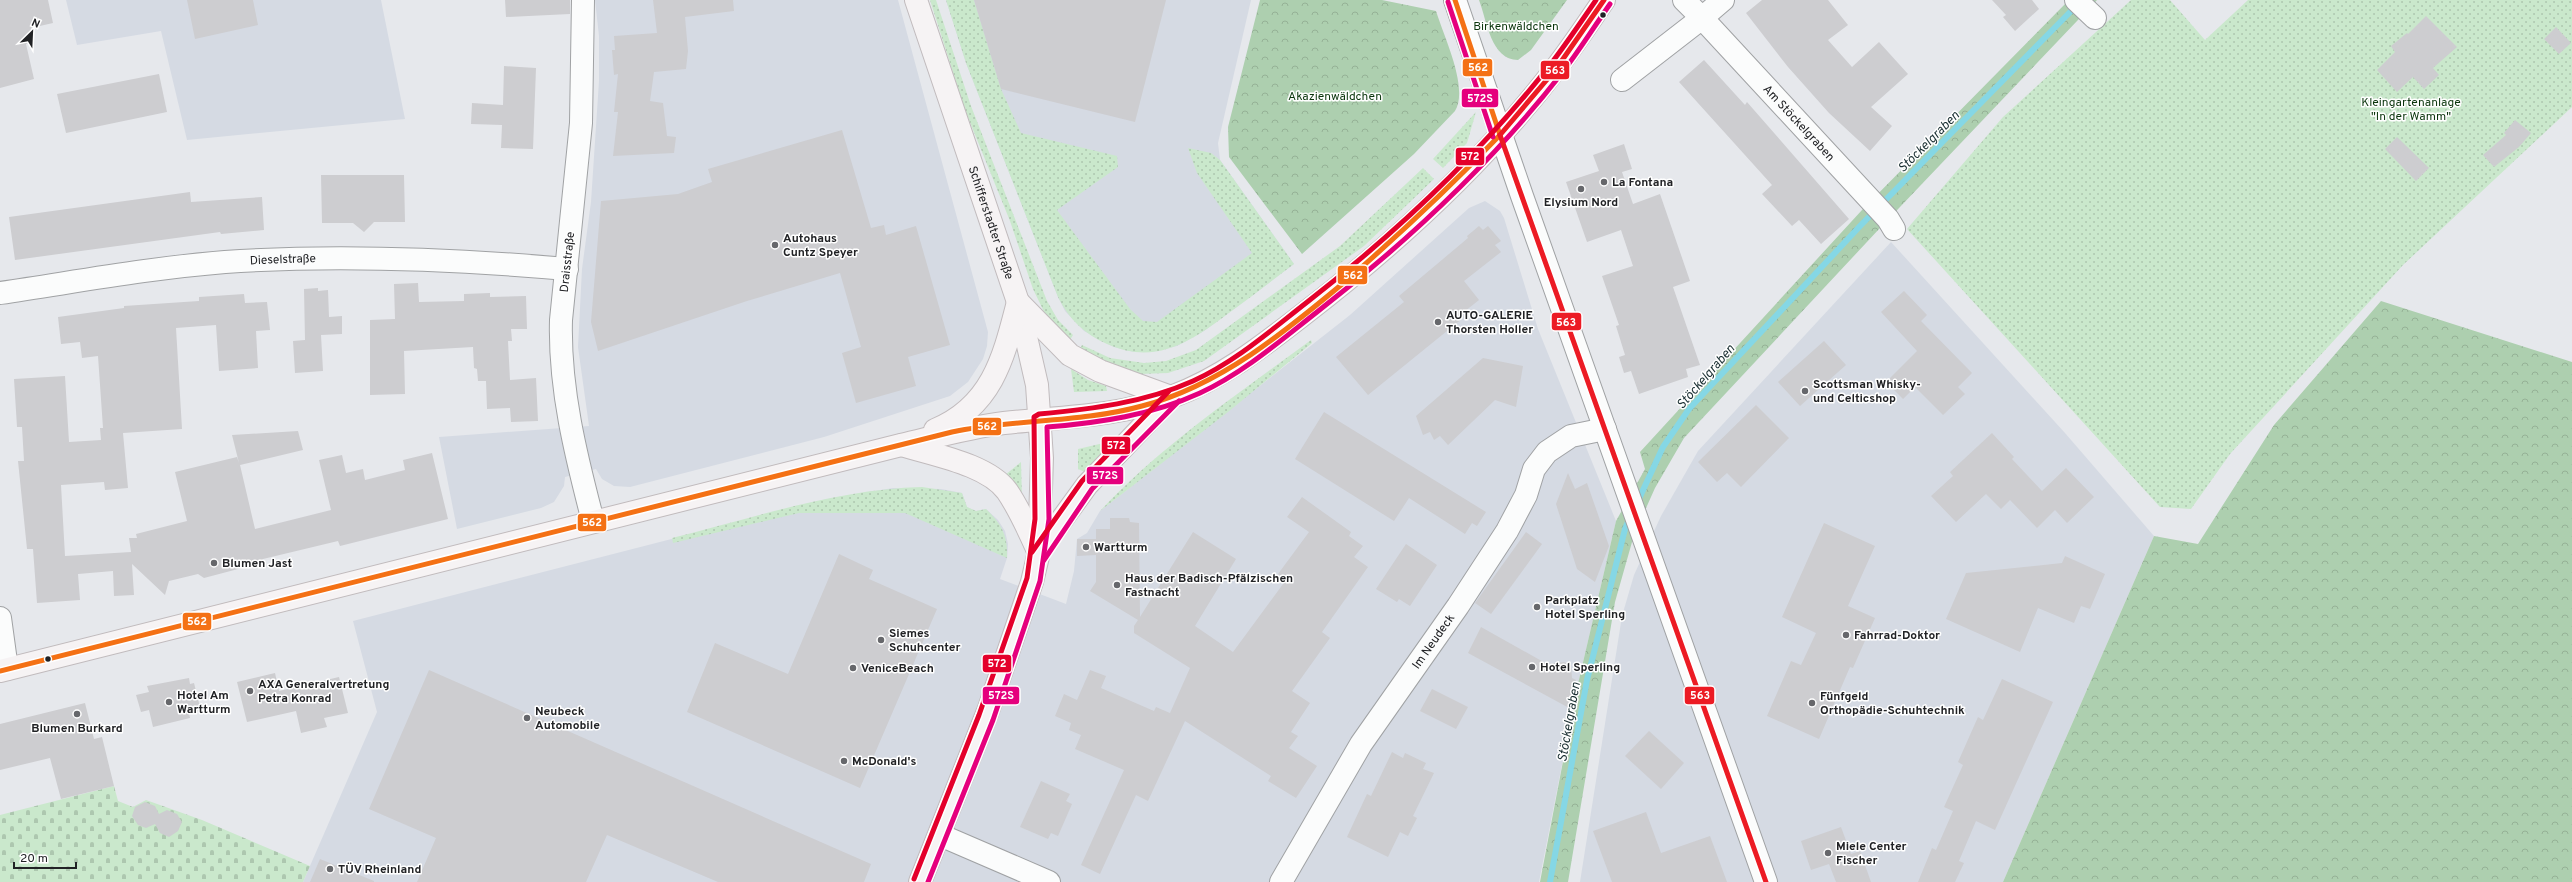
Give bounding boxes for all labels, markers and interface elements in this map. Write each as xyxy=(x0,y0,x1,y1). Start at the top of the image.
unlabelled marker xyxy=(1598,10,1608,20)
north arrow xyxy=(12,12,52,52)
text: N xyxy=(29,16,42,32)
park label: Birkenwäldchen xyxy=(1473,19,1559,35)
line badge: 562 xyxy=(1462,58,1493,77)
line badge: 563 xyxy=(1540,60,1570,80)
text: 562 xyxy=(1468,61,1488,75)
text: 563 xyxy=(1545,64,1565,78)
street label: Am Stöckelgraben xyxy=(1759,82,1838,165)
line badge: 572S xyxy=(1461,88,1499,108)
park label: Akazienwäldchen xyxy=(1288,89,1382,105)
text: 572S xyxy=(1467,92,1493,106)
park label: Kleingartenanlage "In der Wamm" xyxy=(2361,95,2461,125)
water label: Stöckelgraben xyxy=(1895,108,1964,177)
line badge: 572 xyxy=(1455,147,1485,166)
text: 572 xyxy=(1460,150,1480,164)
street label: Schifferstadter Straße xyxy=(964,164,1017,282)
place label: La Fontana xyxy=(1612,175,1673,191)
marker: La Fontana xyxy=(1599,177,1609,187)
marker: Elysium Nord xyxy=(1576,184,1586,194)
place label: Elysium Nord xyxy=(1544,195,1618,211)
street label: Draisstraße xyxy=(557,231,579,293)
place label: Autohaus Cuntz Speyer xyxy=(783,231,858,261)
marker: Autohaus Cuntz Speyer xyxy=(770,240,780,250)
street label: Dieselstraße xyxy=(249,251,316,269)
line badge: 562 xyxy=(1337,265,1368,285)
text: 562 xyxy=(1343,269,1363,283)
place label: AUTO-GALERIE Thorsten Holler xyxy=(1446,308,1533,338)
line badge: 563 xyxy=(1551,312,1582,331)
text: 563 xyxy=(1556,316,1576,330)
marker: AUTO-GALERIE Thorsten Holler xyxy=(1433,317,1443,327)
water label: Stöckelgraben xyxy=(1674,342,1739,413)
place label: Scottsman Whisky- und Celticshop xyxy=(1813,377,1921,407)
marker: Scottsman Whisky- und Celticshop xyxy=(1800,386,1810,396)
line badge: 562 xyxy=(972,417,1002,436)
text: 562 xyxy=(977,420,997,434)
line badge: 572 xyxy=(1101,436,1131,455)
text: 572 xyxy=(1106,439,1126,453)
line badge: 572S xyxy=(1086,466,1124,485)
text: 572S xyxy=(1092,469,1118,483)
line badge: 562 xyxy=(577,513,607,532)
text: 562 xyxy=(582,516,602,530)
place label: Wartturm xyxy=(1094,540,1148,556)
marker: Wartturm xyxy=(1081,542,1091,552)
place label: Blumen Jast xyxy=(222,556,292,572)
marker: Blumen Jast xyxy=(209,558,219,568)
place label: Haus der Badisch-Pfälzischen Fastnacht xyxy=(1125,571,1293,601)
marker: Haus der Badisch-Pfälzischen Fastnacht xyxy=(1112,580,1122,590)
place label: Parkplatz Hotel Sperling xyxy=(1545,593,1625,623)
marker: Parkplatz Hotel Sperling xyxy=(1532,602,1542,612)
street label: Im Neudeck xyxy=(1409,611,1459,673)
line badge: 562 xyxy=(182,612,212,631)
text: 562 xyxy=(187,615,207,629)
place label: Siemes Schuhcenter xyxy=(889,626,961,656)
place label: Fahrrad-Doktor xyxy=(1854,628,1940,644)
marker: Fahrrad-Doktor xyxy=(1841,630,1851,640)
marker: Siemes Schuhcenter xyxy=(876,635,886,645)
unlabelled marker xyxy=(43,654,53,664)
line badge: 572 xyxy=(982,654,1012,673)
text: 572 xyxy=(987,657,1007,671)
place label: Hotel Sperling xyxy=(1540,660,1620,676)
place label: VeniceBeach xyxy=(861,661,934,677)
marker: Hotel Sperling xyxy=(1527,662,1537,672)
marker: VeniceBeach xyxy=(848,663,858,673)
place label: AXA Generalvertretung Petra Konrad xyxy=(258,677,389,707)
water label: Stöckelgraben xyxy=(1555,681,1585,763)
marker: AXA Generalvertretung Petra Konrad xyxy=(245,686,255,696)
line badge: 572S xyxy=(982,686,1020,705)
line badge: 563 xyxy=(1684,686,1715,705)
place label: Hotel Am Wartturm xyxy=(177,688,231,718)
text: 572S xyxy=(988,689,1014,703)
text: 563 xyxy=(1690,689,1710,703)
place label: Fünfgeld Orthopädie-Schuhtechnik xyxy=(1820,689,1965,719)
marker: Hotel Am Wartturm xyxy=(164,697,174,707)
marker: Fünfgeld Orthopädie-Schuhtechnik xyxy=(1807,698,1817,708)
place label: Neubeck Automobile xyxy=(535,704,600,734)
marker: Blumen Burkard xyxy=(72,709,82,719)
marker: Neubeck Automobile xyxy=(522,713,532,723)
place label: Blumen Burkard xyxy=(31,721,123,737)
place label: McDonald's xyxy=(852,754,916,770)
marker: McDonald's xyxy=(839,756,849,766)
place label: Miele Center Fischer xyxy=(1836,839,1907,869)
scale bar xyxy=(14,844,76,870)
marker: Miele Center Fischer xyxy=(1823,848,1833,858)
text: 20 m xyxy=(20,851,48,867)
place label: TÜV Rheinland xyxy=(338,862,421,878)
marker: TÜV Rheinland xyxy=(325,864,335,874)

